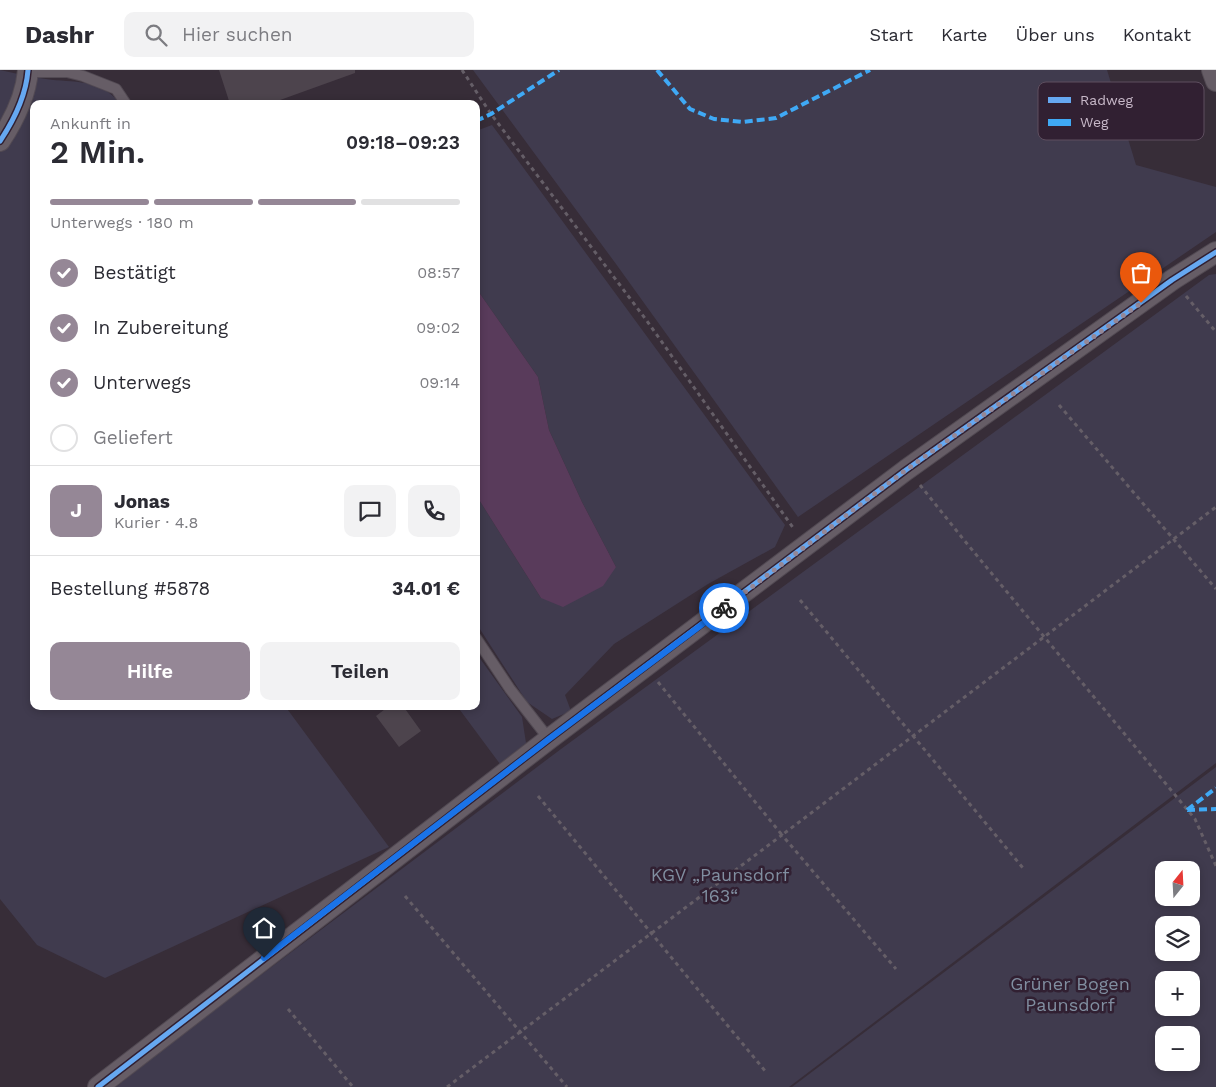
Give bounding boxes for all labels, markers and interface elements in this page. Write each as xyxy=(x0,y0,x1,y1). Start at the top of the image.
search box xyxy=(124,12,474,57)
text: Dashr xyxy=(25,21,94,49)
icon: search xyxy=(142,21,170,49)
text: Hier suchen xyxy=(182,23,293,46)
text: Start xyxy=(869,24,913,45)
text: Karte xyxy=(941,24,988,45)
text: Über uns xyxy=(1016,24,1095,45)
text: Kontakt xyxy=(1123,24,1191,45)
legend xyxy=(1038,82,1204,140)
text: Radweg xyxy=(1080,92,1134,108)
text: Ankunft in xyxy=(50,114,131,133)
text: Weg xyxy=(1080,114,1109,130)
text: 09:18–09:23 xyxy=(346,131,460,154)
text: 2 Min. xyxy=(50,133,145,171)
text: Unterwegs · 180 m xyxy=(50,213,194,232)
pin xyxy=(1120,252,1162,303)
icon: check xyxy=(50,259,78,287)
icon: bag xyxy=(1127,259,1155,287)
text: Bestätigt xyxy=(93,261,176,284)
text: 08:57 xyxy=(417,263,460,282)
icon: check xyxy=(50,314,78,342)
text: In Zubereitung xyxy=(93,316,228,339)
text: 09:02 xyxy=(416,318,460,337)
icon: check xyxy=(50,369,78,397)
text: Unterwegs xyxy=(93,371,191,394)
text: 09:14 xyxy=(419,373,460,392)
text: Geliefert xyxy=(93,426,173,449)
button: chat xyxy=(344,485,396,537)
button: phone xyxy=(408,485,460,537)
text: Jonas xyxy=(114,490,170,513)
text: J xyxy=(70,499,82,522)
text: Kurier · 4.8 xyxy=(114,513,198,532)
text: Bestellung #5878 xyxy=(50,577,210,600)
text: 34.01 € xyxy=(392,577,460,600)
courier xyxy=(699,583,749,633)
icon: bike xyxy=(710,594,738,622)
button: Hilfe xyxy=(50,642,250,700)
button: Teilen xyxy=(260,642,460,700)
north arrow xyxy=(1155,861,1200,906)
map controls xyxy=(1155,861,1200,1071)
park label: KGV „Paunsdorf 163“ xyxy=(651,864,789,906)
pin xyxy=(243,907,285,958)
icon: home xyxy=(250,914,278,942)
button: layers xyxy=(1155,916,1200,961)
button: + xyxy=(1155,971,1200,1016)
park label: Grüner Bogen Paunsdorf xyxy=(1010,973,1130,1015)
button: − xyxy=(1155,1026,1200,1071)

